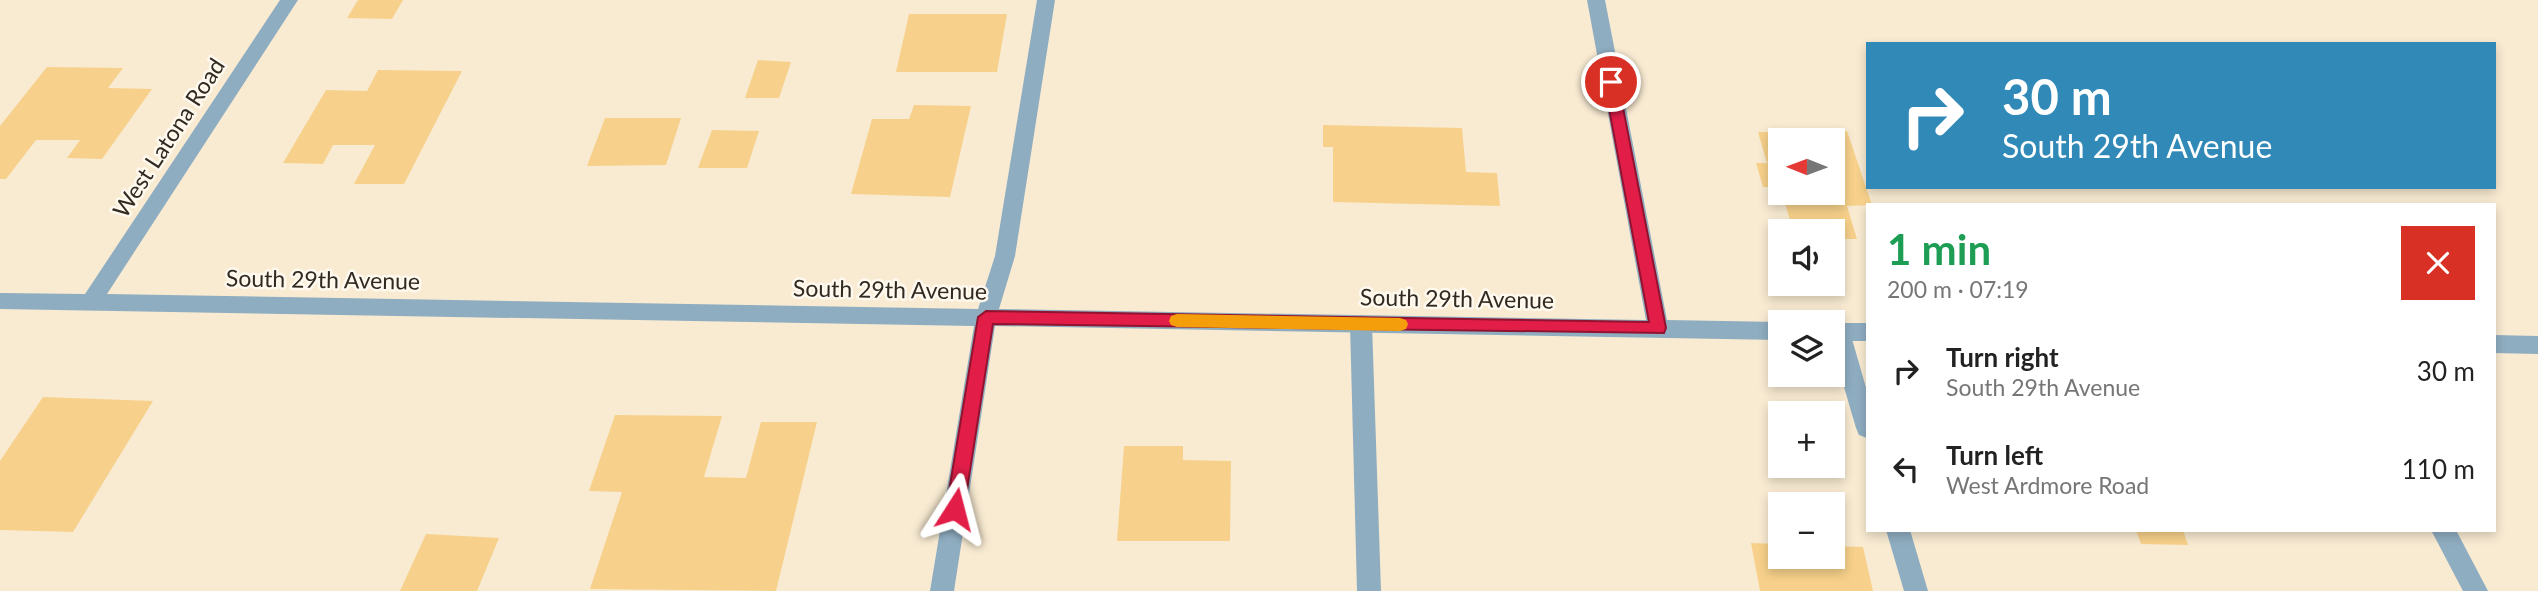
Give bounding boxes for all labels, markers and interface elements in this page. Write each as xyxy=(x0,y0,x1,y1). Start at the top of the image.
pin xyxy=(1581,52,1641,112)
street label: West Latona Road xyxy=(106,53,230,222)
icon: arrive xyxy=(1592,63,1630,101)
text: 30 m xyxy=(2002,67,2112,125)
icon: right xyxy=(1887,70,1978,161)
text: South 29th Avenue xyxy=(2002,126,2272,165)
north arrow xyxy=(1768,128,1844,205)
map controls xyxy=(1768,128,1845,569)
button: sound xyxy=(1768,219,1845,296)
text: 1 min xyxy=(1887,224,1991,274)
button: close xyxy=(2401,226,2475,300)
street label: South 29th Avenue xyxy=(226,263,420,295)
street label: South 29th Avenue xyxy=(793,273,987,305)
text: 200 m · 07:19 xyxy=(1887,275,2029,303)
street label: South 29th Avenue xyxy=(1360,282,1554,314)
button: layers xyxy=(1768,310,1845,387)
text: Turn right xyxy=(1946,341,2059,373)
icon: right xyxy=(1887,352,1925,390)
text: 30 m xyxy=(2417,355,2475,387)
text: South 29th Avenue xyxy=(1946,373,2140,401)
button: + xyxy=(1768,401,1845,478)
text: Turn left xyxy=(1946,439,2043,471)
icon: left xyxy=(1887,450,1925,488)
text: 110 m xyxy=(2402,453,2475,485)
text: West Ardmore Road xyxy=(1946,471,2149,499)
position arrow xyxy=(918,472,992,546)
button: − xyxy=(1768,492,1845,569)

